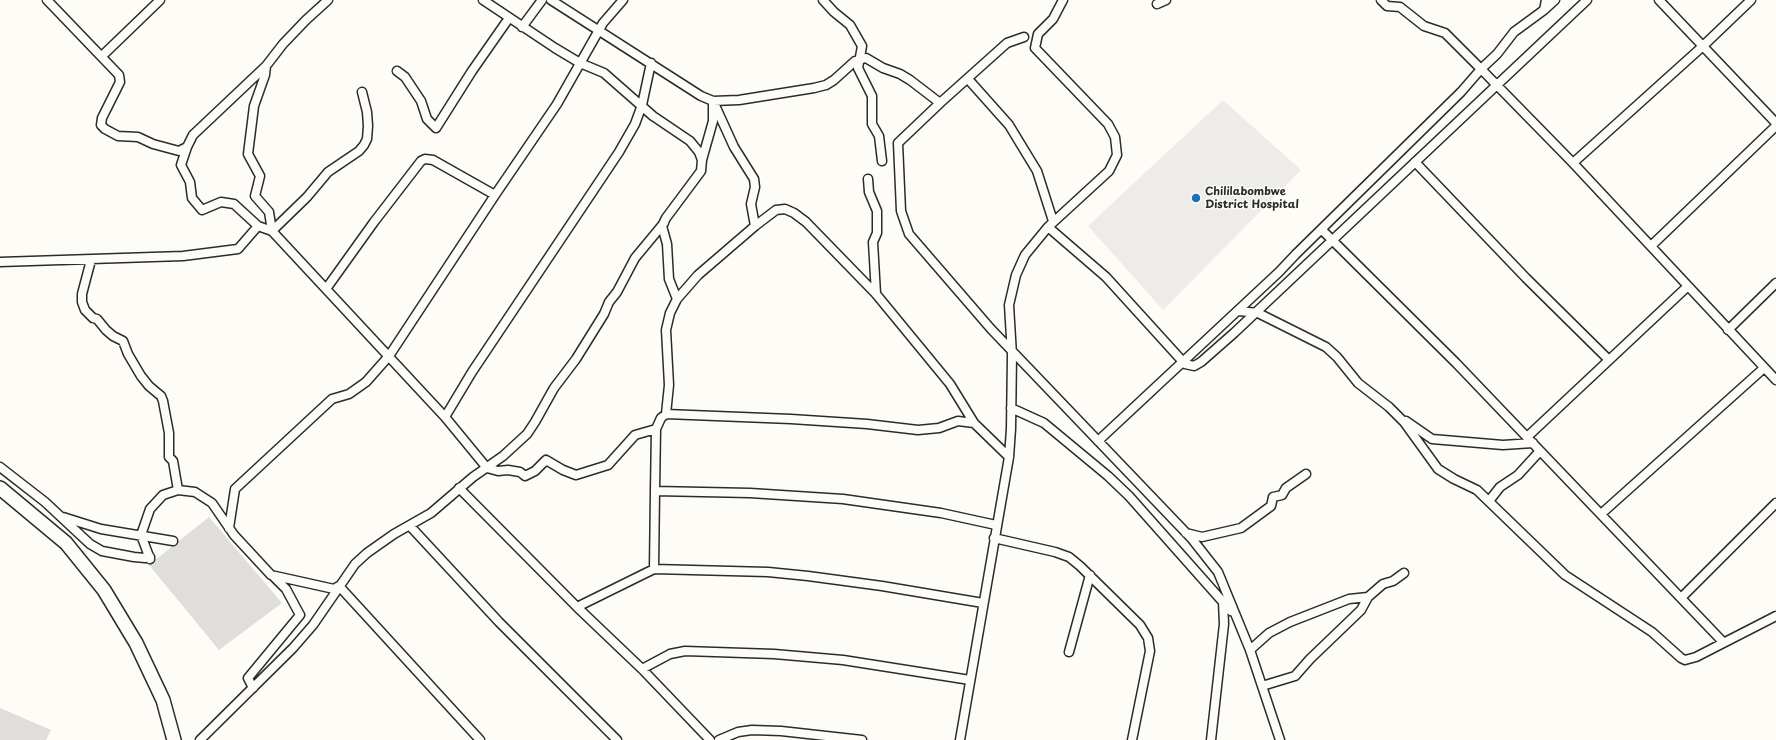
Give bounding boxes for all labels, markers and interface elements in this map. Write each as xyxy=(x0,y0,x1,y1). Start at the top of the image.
place label: Chililabombwe District Hospital xyxy=(1205,185,1299,211)
marker: Chililabombwe District Hospital xyxy=(1190,192,1202,204)

